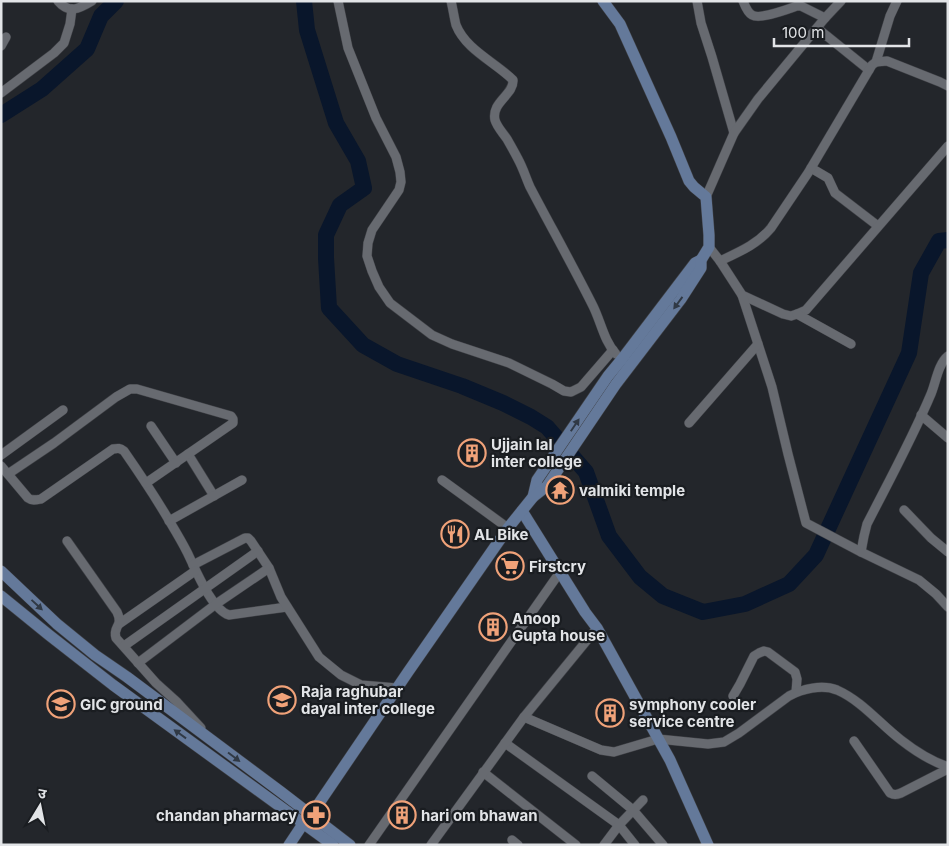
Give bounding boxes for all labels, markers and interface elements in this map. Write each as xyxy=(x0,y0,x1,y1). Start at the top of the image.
scale bar xyxy=(774,15,909,47)
text: 100 m xyxy=(782,23,824,42)
one-way arrow xyxy=(673,296,684,309)
one-way arrow xyxy=(570,418,580,432)
place label: Ujjain lal inter college xyxy=(491,435,582,471)
building icon: Ujjain lal inter college xyxy=(457,438,487,468)
temple icon: valmiki temple xyxy=(545,475,575,505)
place label: valmiki temple xyxy=(579,481,685,500)
restaurant icon: AL Bike xyxy=(440,519,470,549)
place label: AL Bike xyxy=(474,525,529,544)
supermarket icon: Firstcry xyxy=(495,551,525,581)
place label: Firstcry xyxy=(529,557,586,576)
one-way arrow xyxy=(30,599,42,611)
place label: Anoop Gupta house xyxy=(512,609,605,645)
building icon: Anoop Gupta house xyxy=(478,612,508,642)
place label: Raja raghubar dayal inter college xyxy=(301,682,435,718)
school or university icon: Raja raghubar dayal inter college xyxy=(267,685,297,715)
school or university icon: GIC ground xyxy=(46,689,76,719)
place label: GIC ground xyxy=(80,695,163,714)
place label: symphony cooler service centre xyxy=(629,695,756,731)
building icon: symphony cooler service centre xyxy=(595,698,625,728)
one-way arrow xyxy=(173,729,187,739)
one-way arrow xyxy=(227,752,240,763)
north arrow xyxy=(15,781,65,831)
text: उ xyxy=(37,784,49,802)
pharmacy icon: chandan pharmacy xyxy=(301,800,331,830)
building icon: hari om bhawan xyxy=(387,800,417,830)
place label: chandan pharmacy xyxy=(156,806,297,825)
place label: hari om bhawan xyxy=(421,806,538,825)

